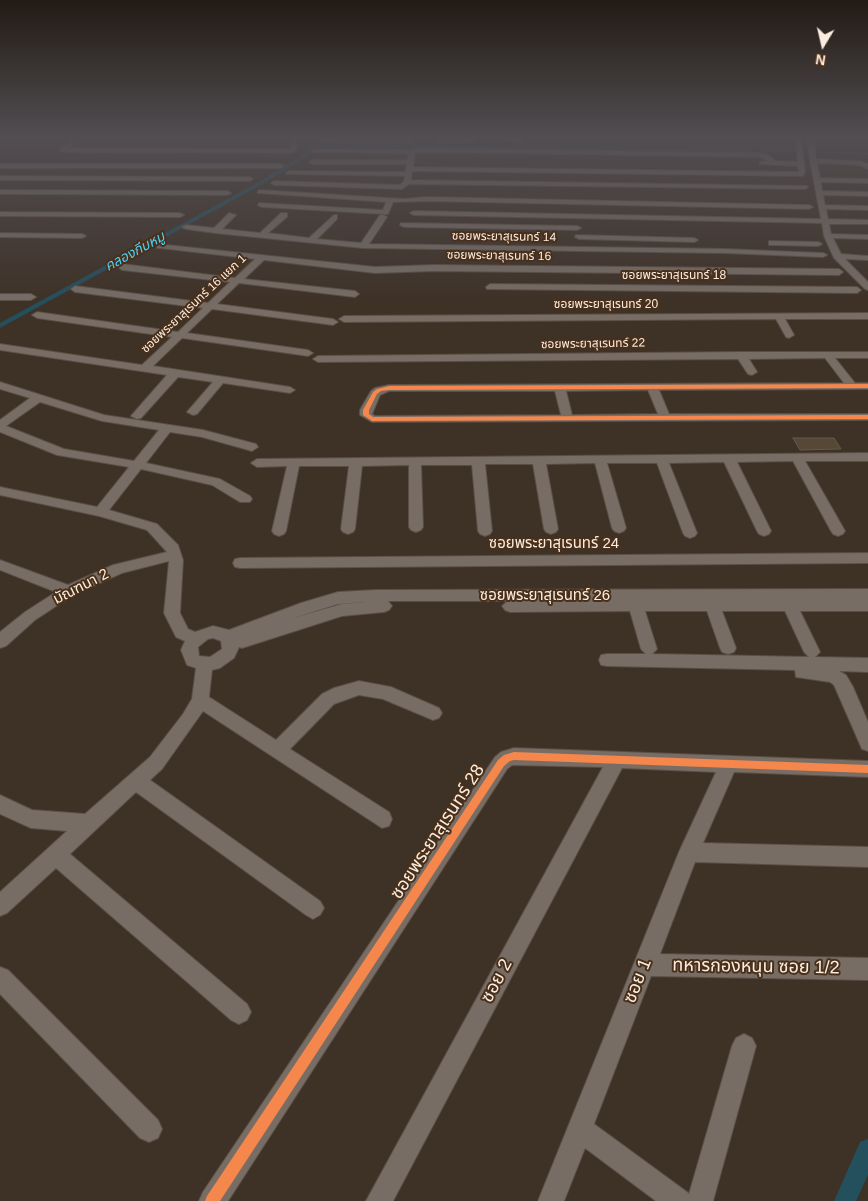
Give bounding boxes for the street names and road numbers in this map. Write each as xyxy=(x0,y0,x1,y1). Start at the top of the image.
street label: ซอยพระยาสุเรนทร์ 14 xyxy=(452,229,556,245)
street label: ซอยพระยาสุเรนทร์ 16 xyxy=(447,248,551,264)
street label: ซอยพระยาสุเรนทร์ 16 แยก 1 xyxy=(138,252,250,356)
street label: ซอยพระยาสุเรนทร์ 18 xyxy=(622,269,726,283)
street label: ซอยพระยาสุเรนทร์ 20 xyxy=(554,298,658,312)
street label: ซอยพระยาสุเรนทร์ 22 xyxy=(541,336,645,352)
street label: ซอยพระยาสุเรนทร์ 24 xyxy=(489,535,619,553)
street label: มัณฑนา 2 xyxy=(50,565,112,609)
street label: ซอยพระยาสุเรนทร์ 26 xyxy=(480,587,610,605)
street label: ซอยพระยาสุเรนทร์ 28 xyxy=(386,761,490,903)
street label: ทหารกองหนุน ซอย 1/2 xyxy=(672,955,840,979)
street label: ซอย 2 xyxy=(477,956,517,1006)
street label: ซอย 1 xyxy=(619,956,657,1006)

